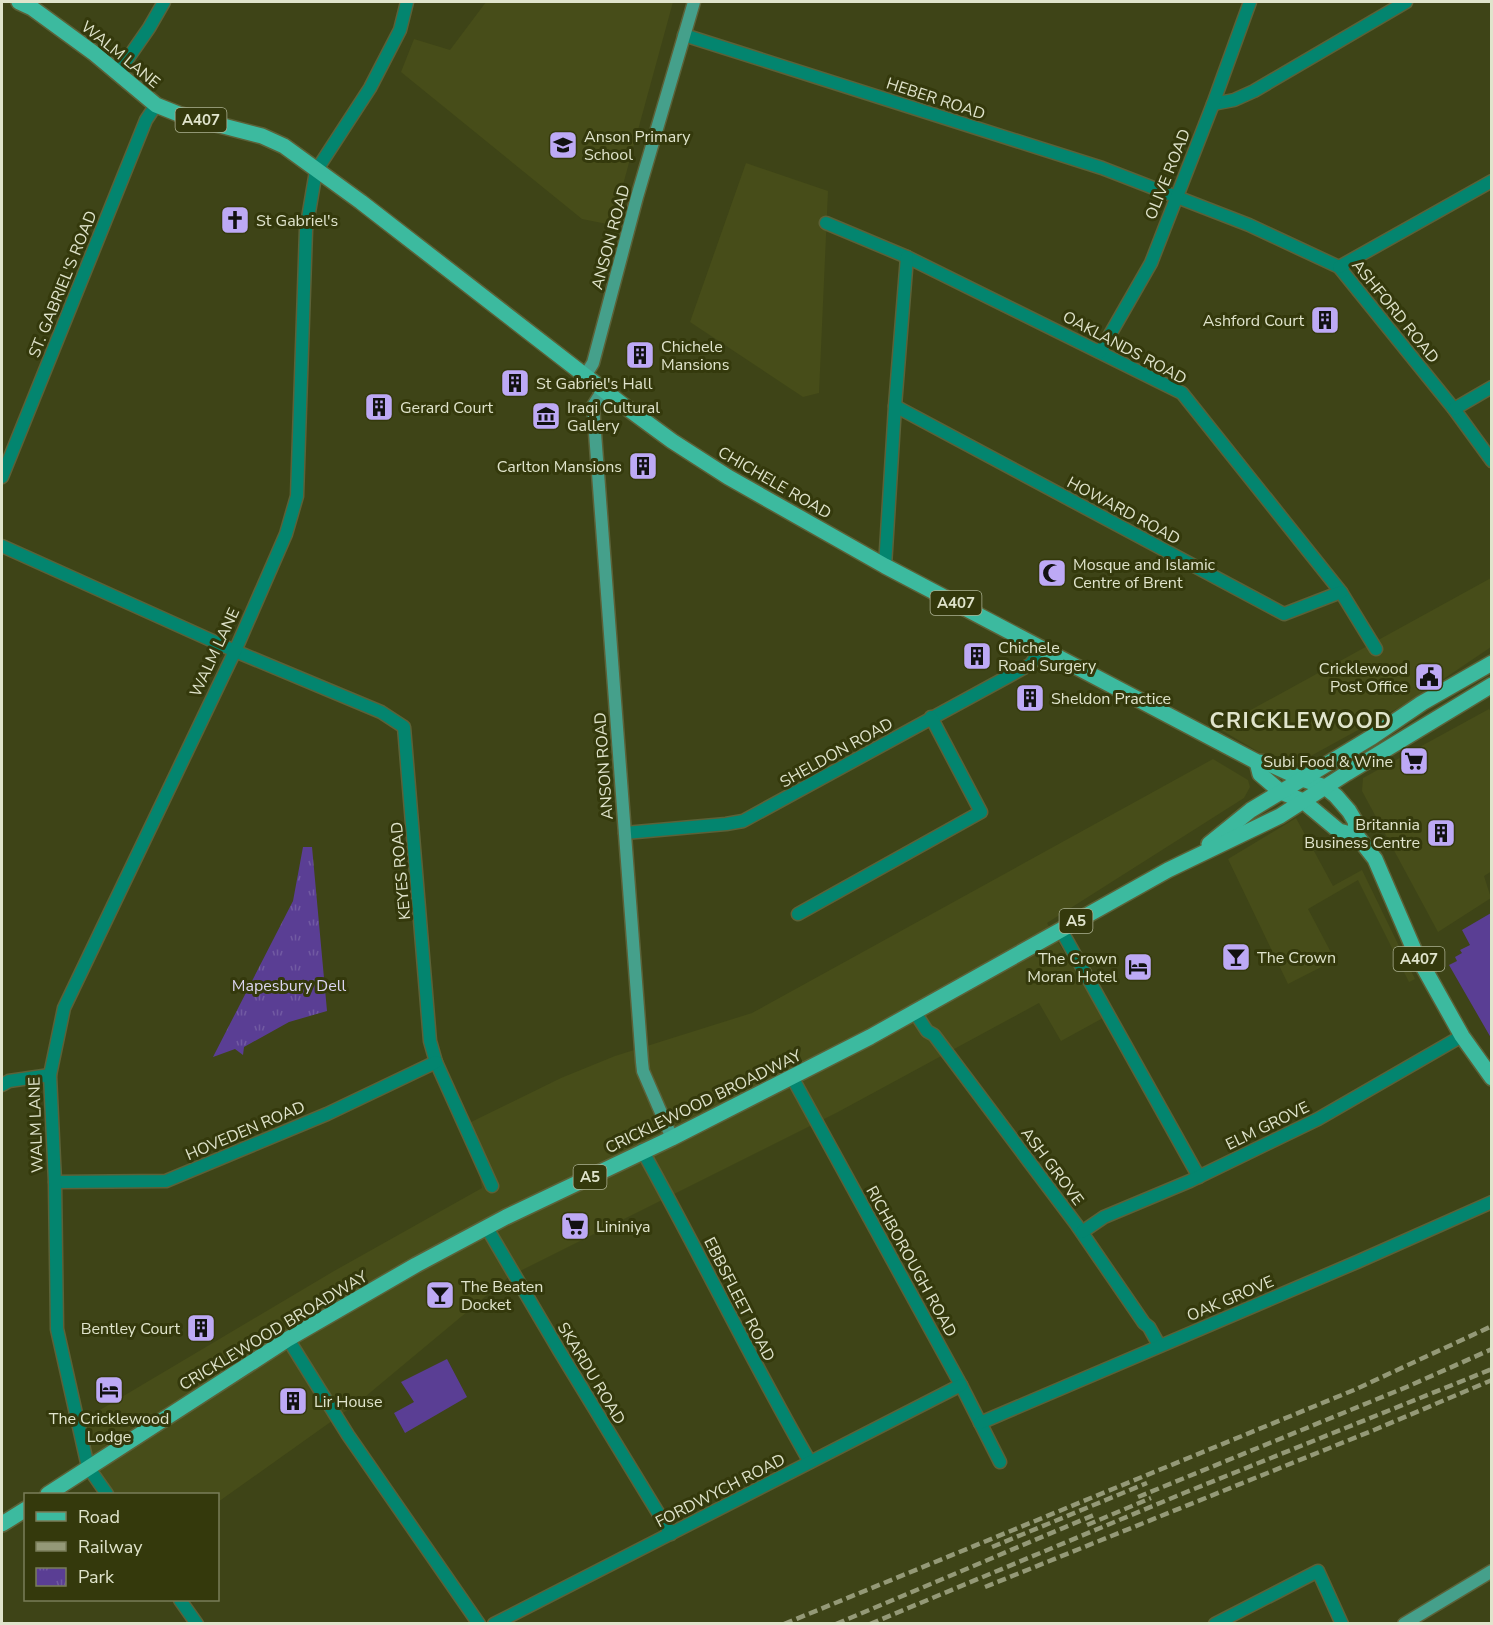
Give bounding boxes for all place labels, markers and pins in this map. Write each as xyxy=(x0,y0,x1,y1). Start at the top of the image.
place label: Anson Primary School xyxy=(584,126,691,166)
school or university icon: Anson Primary School xyxy=(547,129,579,161)
church icon: St Gabriel's xyxy=(219,204,251,236)
place label: St Gabriel's xyxy=(256,210,338,232)
building icon: Ashford Court xyxy=(1309,304,1341,336)
place label: Ashford Court xyxy=(1203,310,1304,332)
place label: Chichele Mansions xyxy=(661,336,729,376)
building icon: Chichele Mansions xyxy=(624,339,656,371)
building icon: St Gabriel's Hall xyxy=(499,367,531,399)
place label: St Gabriel's Hall xyxy=(536,373,653,395)
building icon: Gerard Court xyxy=(363,391,395,423)
place label: Gerard Court xyxy=(400,397,494,419)
place label: Iraqi Cultural Gallery xyxy=(567,397,660,437)
museum icon: Iraqi Cultural Gallery xyxy=(530,400,562,432)
building icon: Carlton Mansions xyxy=(627,450,659,482)
place label: Carlton Mansions xyxy=(497,456,622,478)
place label: Mosque and Islamic Centre of Brent xyxy=(1073,554,1216,594)
mosque icon: Mosque and Islamic Centre of Brent xyxy=(1036,557,1068,589)
place label: Chichele Road Surgery xyxy=(998,637,1097,677)
building icon: Chichele Road Surgery xyxy=(961,640,993,672)
place label: Cricklewood Post Office xyxy=(1319,658,1408,698)
public building icon: Cricklewood Post Office xyxy=(1413,661,1445,693)
building icon: Sheldon Practice xyxy=(1014,682,1046,714)
place label: Sheldon Practice xyxy=(1051,688,1171,710)
supermarket icon: Subi Food & Wine xyxy=(1398,745,1430,777)
place label: Subi Food & Wine xyxy=(1263,751,1393,773)
place label: Britannia Business Centre xyxy=(1304,814,1420,854)
building icon: Britannia Business Centre xyxy=(1425,817,1457,849)
bar icon: The Crown xyxy=(1220,941,1252,973)
place label: The Crown xyxy=(1257,947,1336,969)
place label: The Crown Moran Hotel xyxy=(1027,948,1117,988)
hotel icon: The Crown Moran Hotel xyxy=(1122,951,1154,983)
supermarket icon: Lininiya xyxy=(559,1210,591,1242)
place label: Lininiya xyxy=(596,1216,651,1238)
place label: The Beaten Docket xyxy=(461,1276,543,1316)
bar icon: The Beaten Docket xyxy=(424,1279,456,1311)
building icon: Bentley Court xyxy=(185,1312,217,1344)
place label: Bentley Court xyxy=(81,1318,180,1340)
hotel icon: The Cricklewood Lodge xyxy=(93,1374,125,1406)
building icon: Lir House xyxy=(277,1385,309,1417)
place label: Lir House xyxy=(314,1391,383,1413)
place label: The Cricklewood Lodge xyxy=(49,1408,169,1448)

